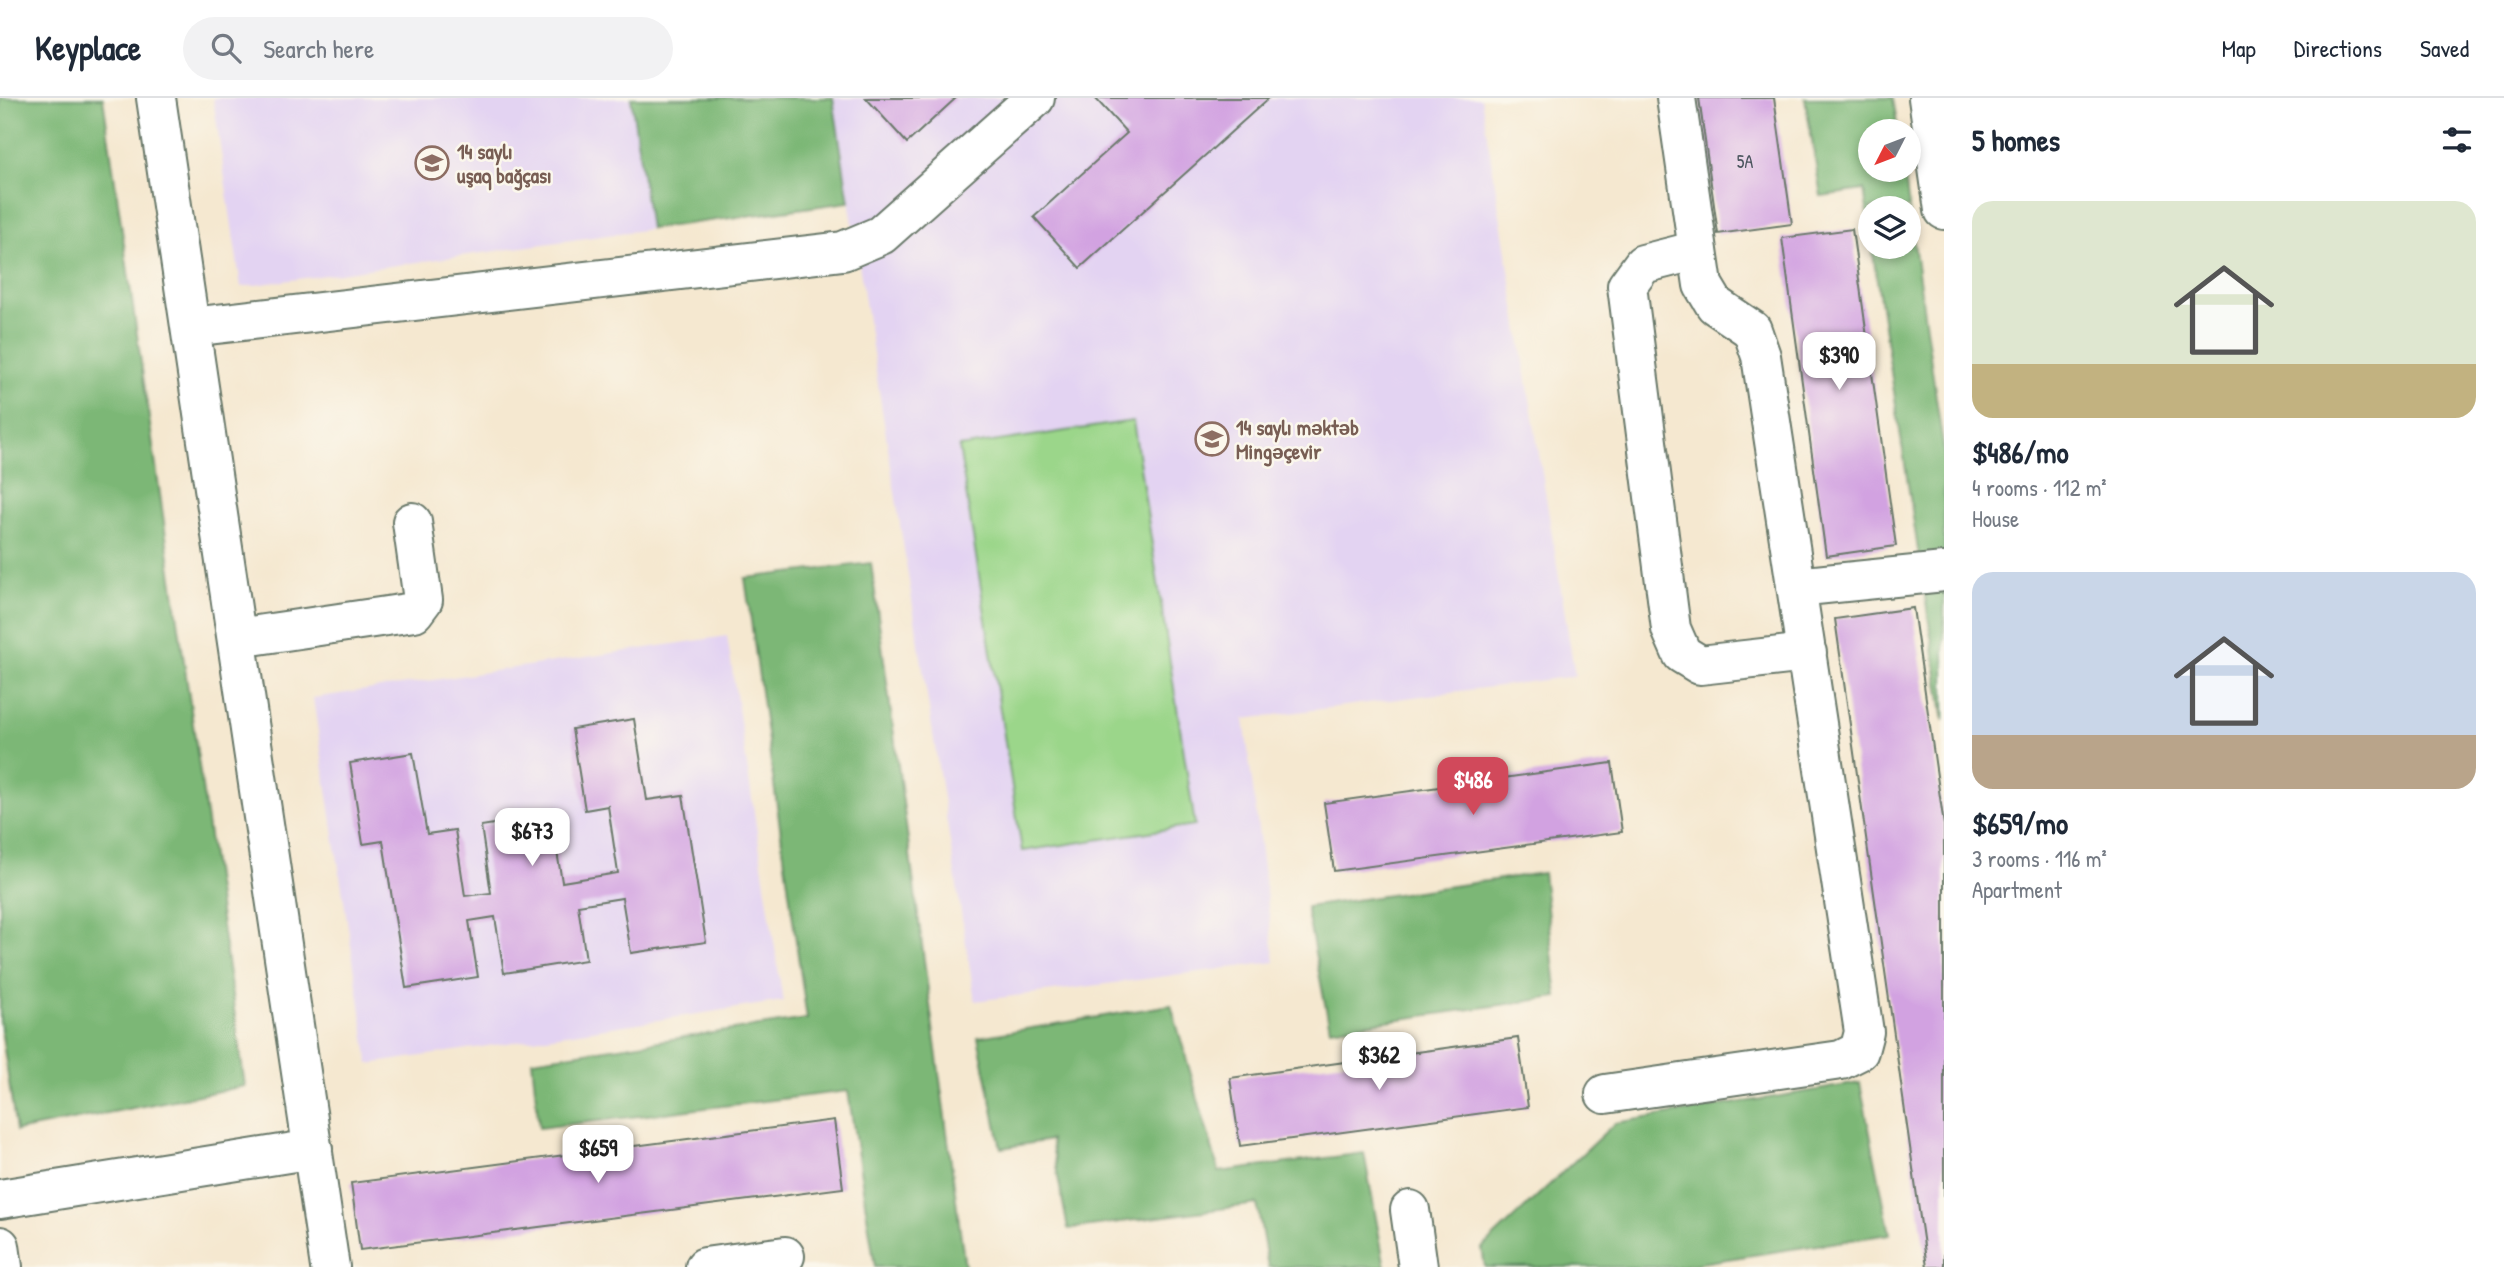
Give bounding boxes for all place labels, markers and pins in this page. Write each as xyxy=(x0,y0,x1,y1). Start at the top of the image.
place label: 14 saylı uşaq bağçası xyxy=(457,137,552,191)
school or university icon: 14 saylı uşaq bağçası xyxy=(413,144,451,182)
pin: $390 xyxy=(1798,332,1880,392)
place label: 14 saylı məktəb Mingəçevir xyxy=(1236,413,1359,467)
school or university icon: 14 saylı məktəb Mingəçevir xyxy=(1193,420,1231,458)
pin: $486 xyxy=(1432,758,1514,817)
pin: $673 xyxy=(491,808,573,868)
pin: $362 xyxy=(1338,1032,1420,1092)
pin: $659 xyxy=(557,1126,639,1185)

